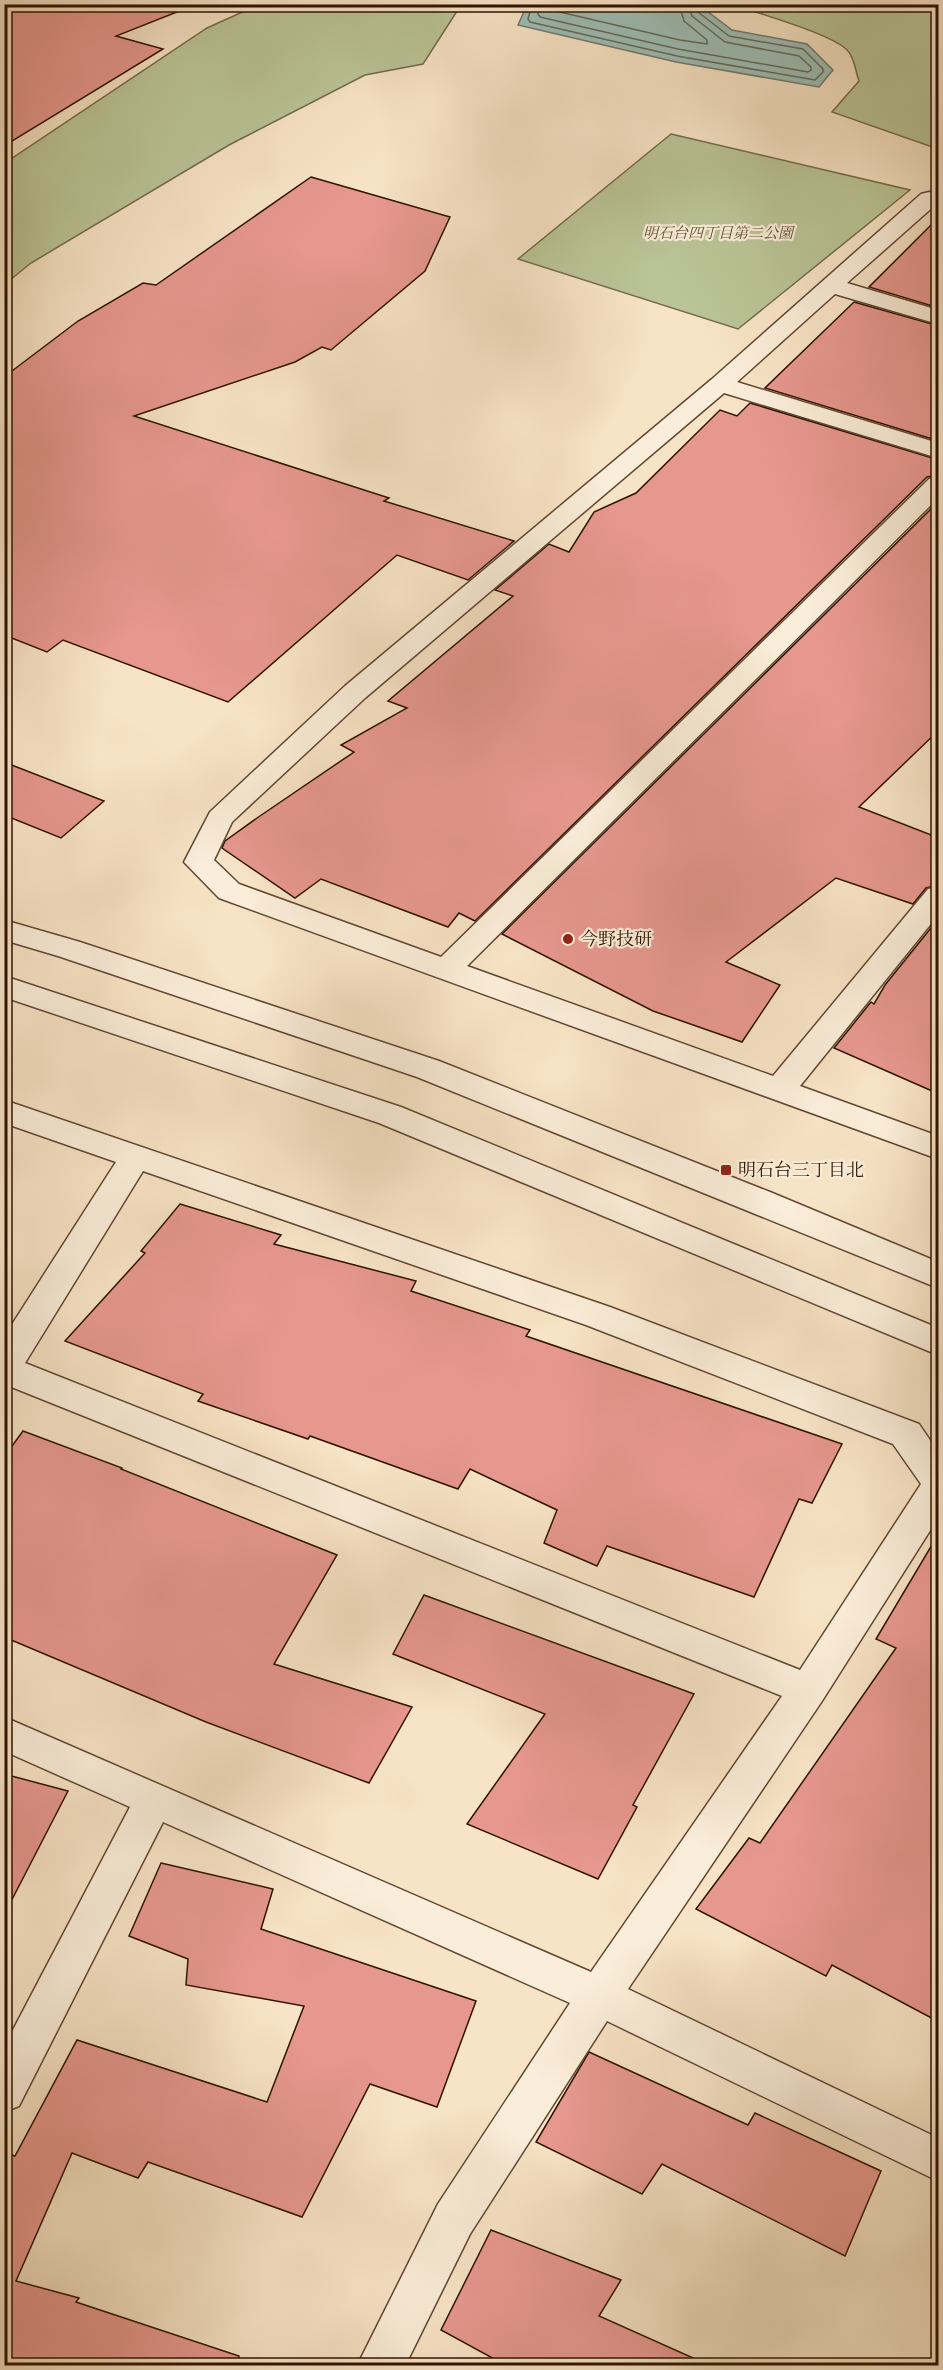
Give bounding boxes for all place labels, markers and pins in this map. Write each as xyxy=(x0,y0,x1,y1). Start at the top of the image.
place label: 今野技研 xyxy=(580,928,652,951)
marker: 今野技研 xyxy=(561,932,575,946)
place label: 明石台三丁目北 xyxy=(738,1159,864,1182)
marker: 明石台三丁目北 xyxy=(719,1163,733,1177)

